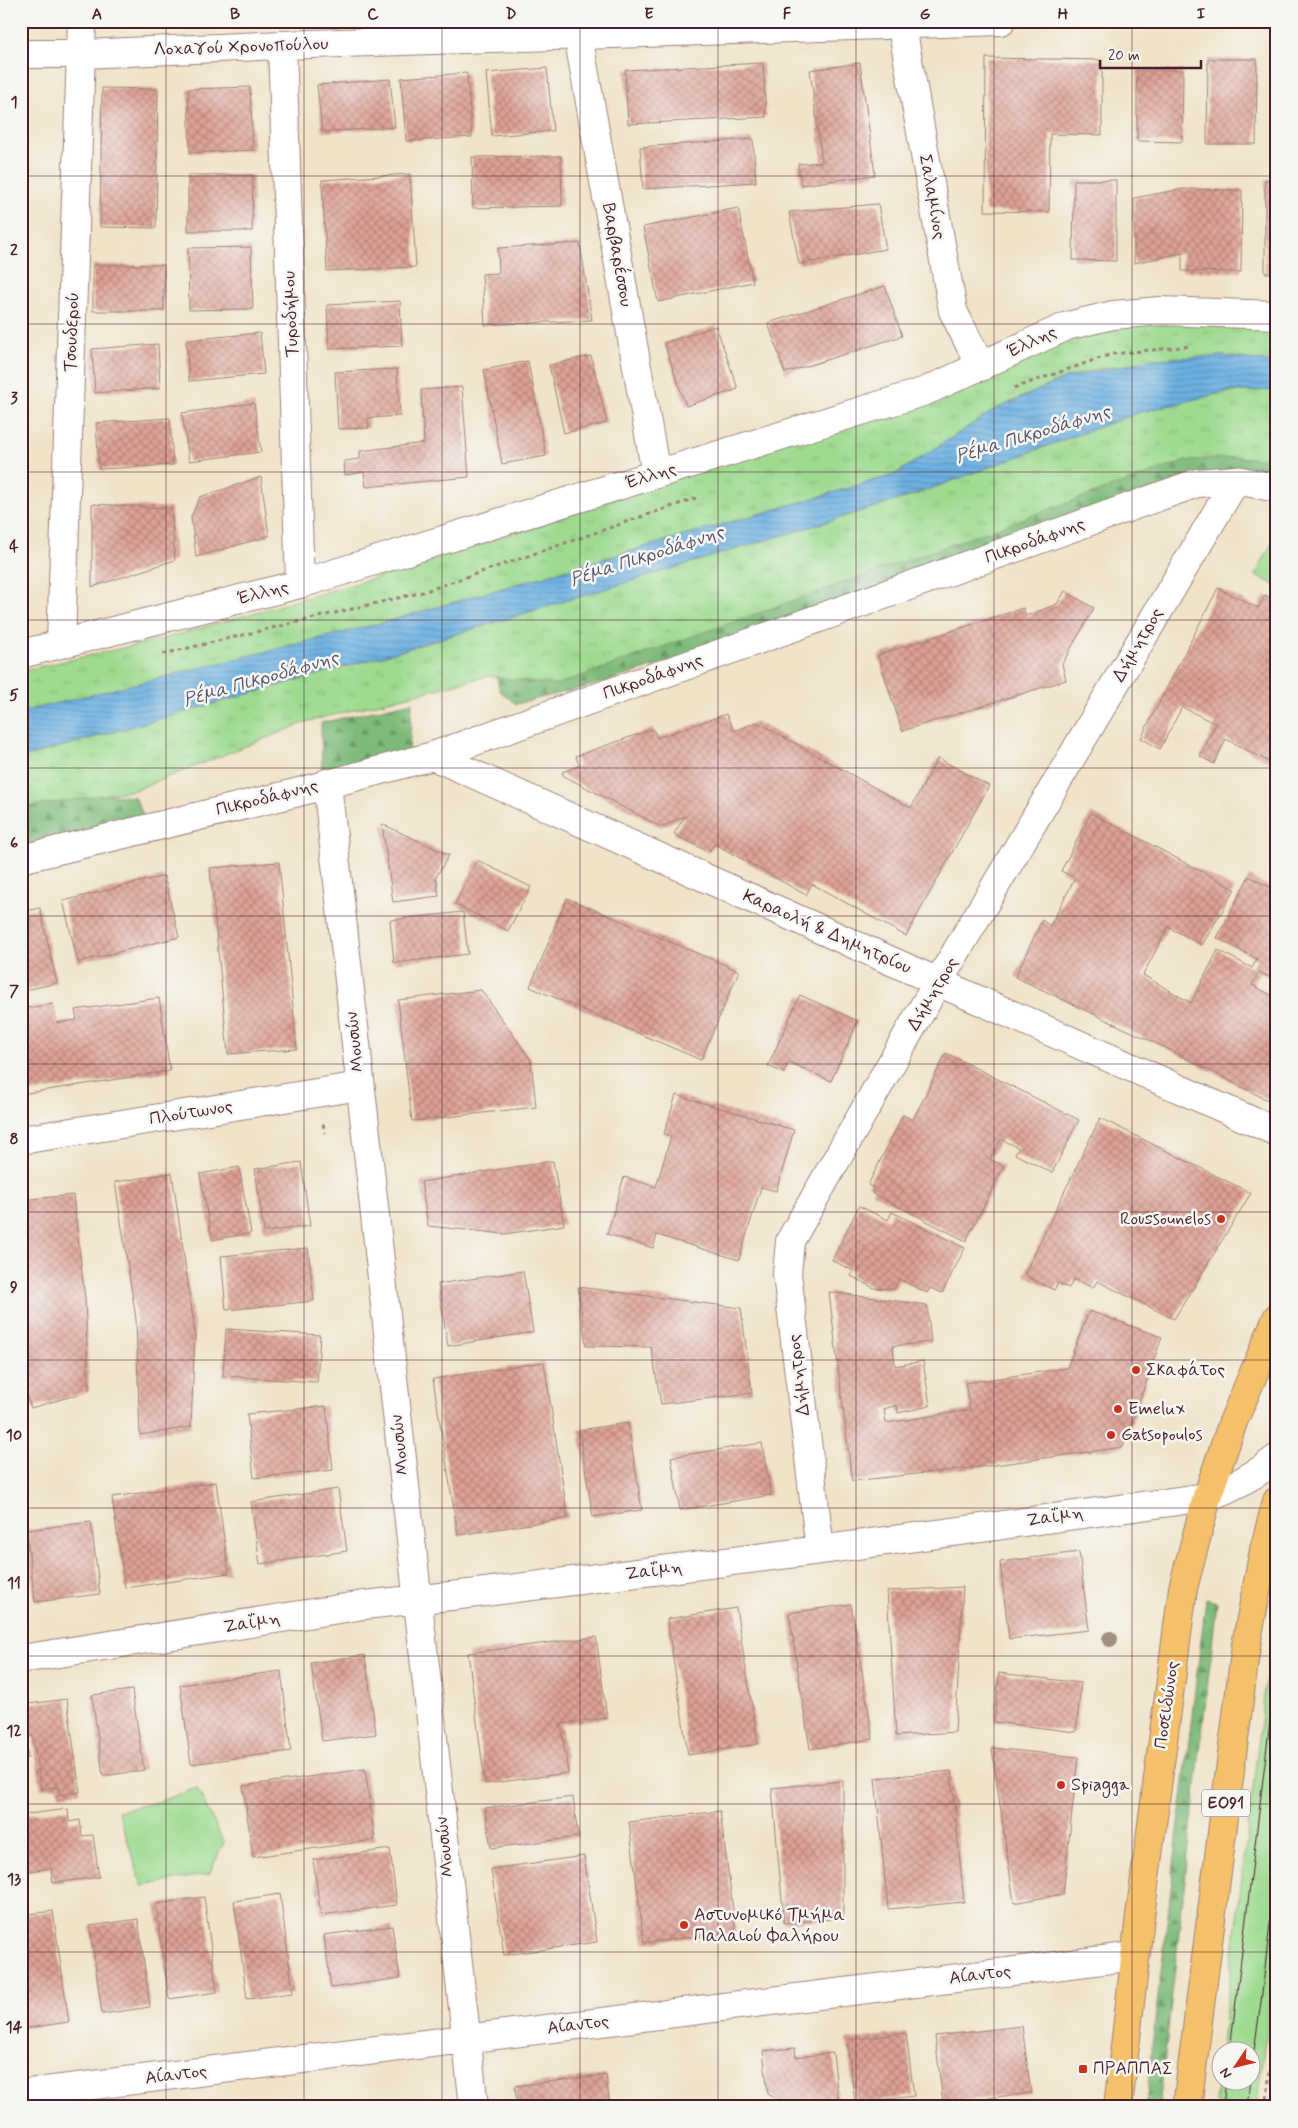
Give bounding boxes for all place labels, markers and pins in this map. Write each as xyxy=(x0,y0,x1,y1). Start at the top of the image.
place label: Roussounelos xyxy=(1120,1207,1211,1231)
marker: Roussounelos xyxy=(1215,1213,1227,1225)
place label: Σκαφάτος xyxy=(1146,1358,1225,1382)
marker: Σκαφάτος xyxy=(1130,1364,1142,1376)
place label: Emelux xyxy=(1128,1397,1185,1421)
marker: Emelux xyxy=(1112,1403,1124,1415)
place label: Gatsopoulos xyxy=(1121,1423,1203,1447)
marker: Gatsopoulos xyxy=(1105,1429,1117,1441)
place label: Spiagga xyxy=(1071,1773,1130,1798)
marker: Spiagga xyxy=(1055,1779,1067,1791)
place label: Αστυνομικό Τμήμα Παλαιού Φαλήρου xyxy=(694,1903,845,1948)
marker: Αστυνομικό Τμήμα Παλαιού Φαλήρου xyxy=(678,1919,690,1931)
place label: ΠΡΑΠΠΑΣ xyxy=(1093,2057,1173,2081)
marker: ΠΡΑΠΠΑΣ xyxy=(1077,2063,1089,2075)

